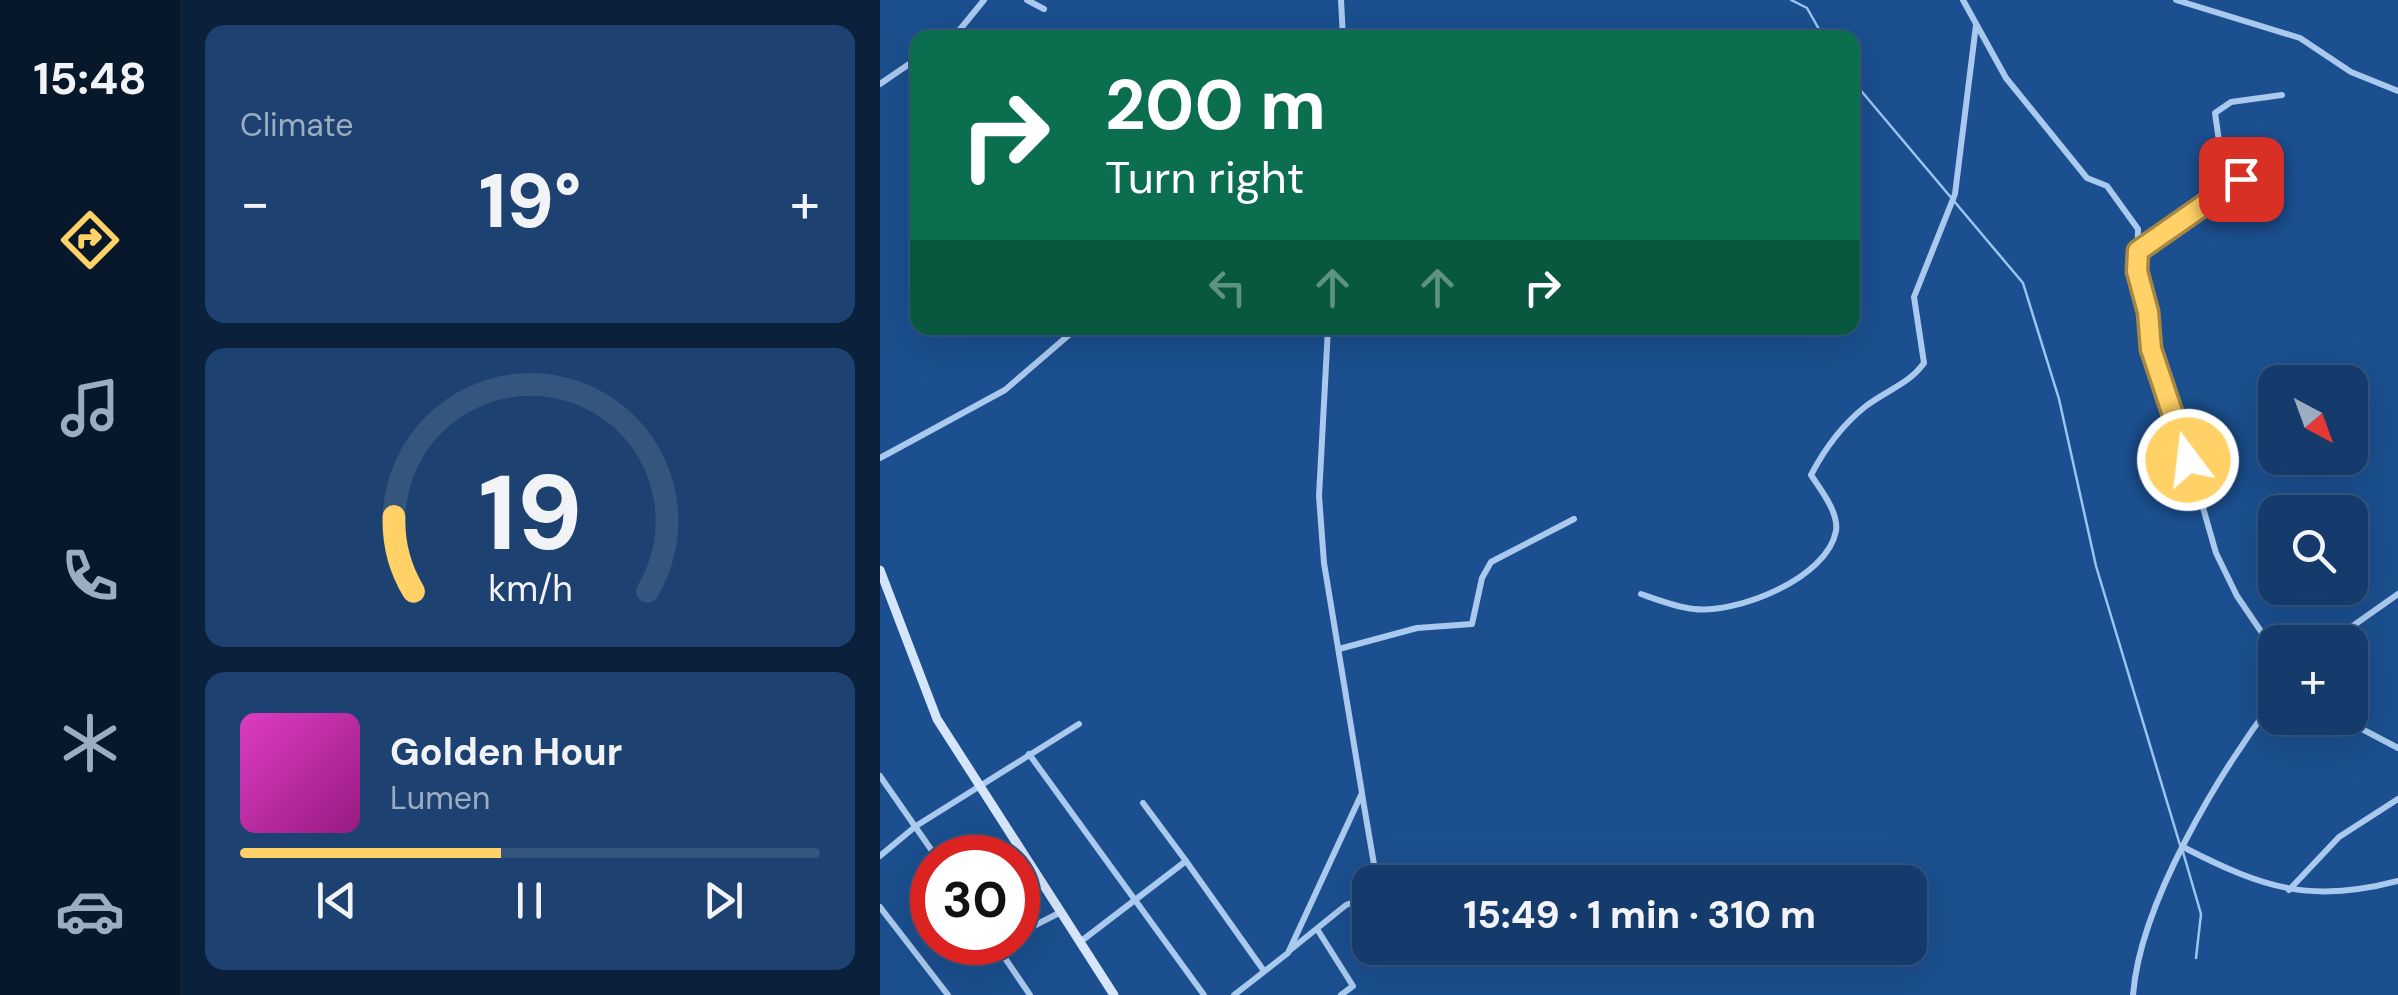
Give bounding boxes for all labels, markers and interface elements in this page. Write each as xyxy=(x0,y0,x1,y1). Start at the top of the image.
text: 15:48 xyxy=(33,49,147,108)
text: 200 m xyxy=(1105,60,1326,151)
icon: right xyxy=(940,70,1070,200)
text: Climate xyxy=(240,104,354,146)
pin xyxy=(2199,137,2284,222)
text: Turn right xyxy=(1105,148,1304,207)
icon: arrive xyxy=(2214,152,2269,207)
text: 19° xyxy=(479,153,581,250)
text: − xyxy=(240,167,270,239)
text: + xyxy=(790,167,820,239)
icon: directions xyxy=(55,205,125,275)
icon: left xyxy=(1200,260,1255,315)
icon: ahead xyxy=(1305,260,1360,315)
icon: ahead xyxy=(1410,260,1465,315)
icon: right xyxy=(1515,260,1570,315)
north arrow xyxy=(2258,365,2368,475)
map controls xyxy=(2258,365,2368,735)
icon: music xyxy=(55,373,125,443)
position arrow xyxy=(2136,408,2240,512)
text: 19 xyxy=(478,446,582,581)
button: search xyxy=(2258,495,2368,605)
icon: phone xyxy=(55,541,125,611)
text: km/h xyxy=(488,566,572,612)
button: + xyxy=(2258,625,2368,735)
icon: climate xyxy=(55,708,125,778)
text: Golden Hour xyxy=(390,727,622,777)
text: Lumen xyxy=(390,777,490,819)
speed limit sign: 30 xyxy=(910,835,1040,965)
icon: previous xyxy=(309,873,364,928)
icon: pause xyxy=(502,873,557,928)
icon: next xyxy=(696,873,751,928)
icon: car xyxy=(55,876,125,946)
text: 15:49 · 1 min · 310 m xyxy=(1463,890,1816,940)

